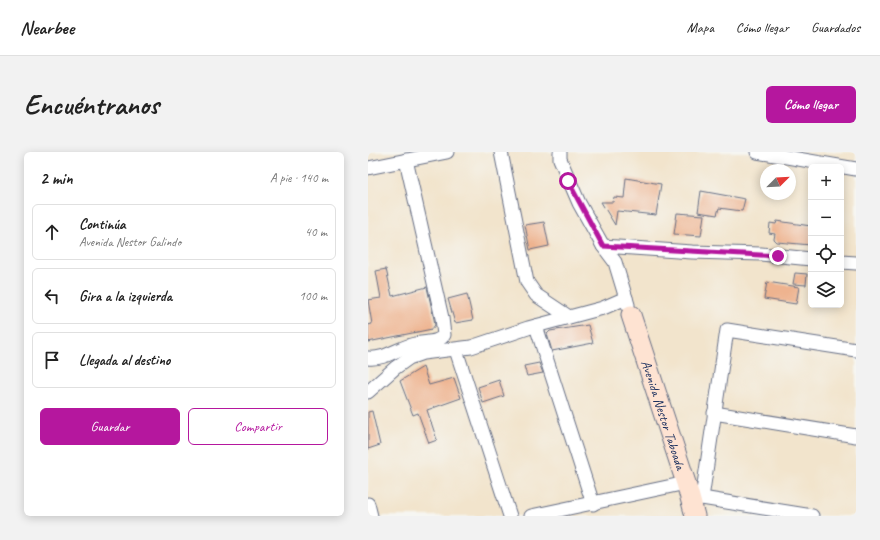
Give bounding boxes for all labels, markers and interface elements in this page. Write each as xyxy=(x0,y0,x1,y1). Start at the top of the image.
text: Nearbee xyxy=(20,16,74,40)
text: Mapa xyxy=(687,19,714,36)
text: Cómo llegar xyxy=(736,19,789,36)
text: Guardados xyxy=(811,19,860,36)
button: Cómo llegar xyxy=(766,86,856,123)
text: Encuéntranos xyxy=(24,87,159,122)
north arrow xyxy=(760,164,796,200)
map controls xyxy=(808,164,844,308)
button: + xyxy=(808,164,844,200)
text: 2 min xyxy=(40,168,73,189)
text: A pie · 140 m xyxy=(270,170,328,186)
route start xyxy=(559,172,577,190)
button: − xyxy=(808,200,844,236)
text: Continúa xyxy=(79,215,126,234)
icon: ahead xyxy=(41,221,63,243)
text: 40 m xyxy=(305,224,327,240)
text: Avenida Nestor Galindo xyxy=(79,234,181,250)
button: locate xyxy=(808,236,844,272)
route end xyxy=(769,247,787,265)
button: layers xyxy=(808,272,844,308)
icon: left xyxy=(41,285,63,307)
text: Gira a la izquierda xyxy=(79,287,172,306)
text: 100 m xyxy=(299,288,327,304)
icon: arrive xyxy=(41,349,63,371)
text: Llegada al destino xyxy=(79,351,170,370)
street label: Avenida Nestor Taboada xyxy=(638,358,690,473)
button: Guardar xyxy=(40,408,180,445)
button: Compartir xyxy=(188,408,328,445)

